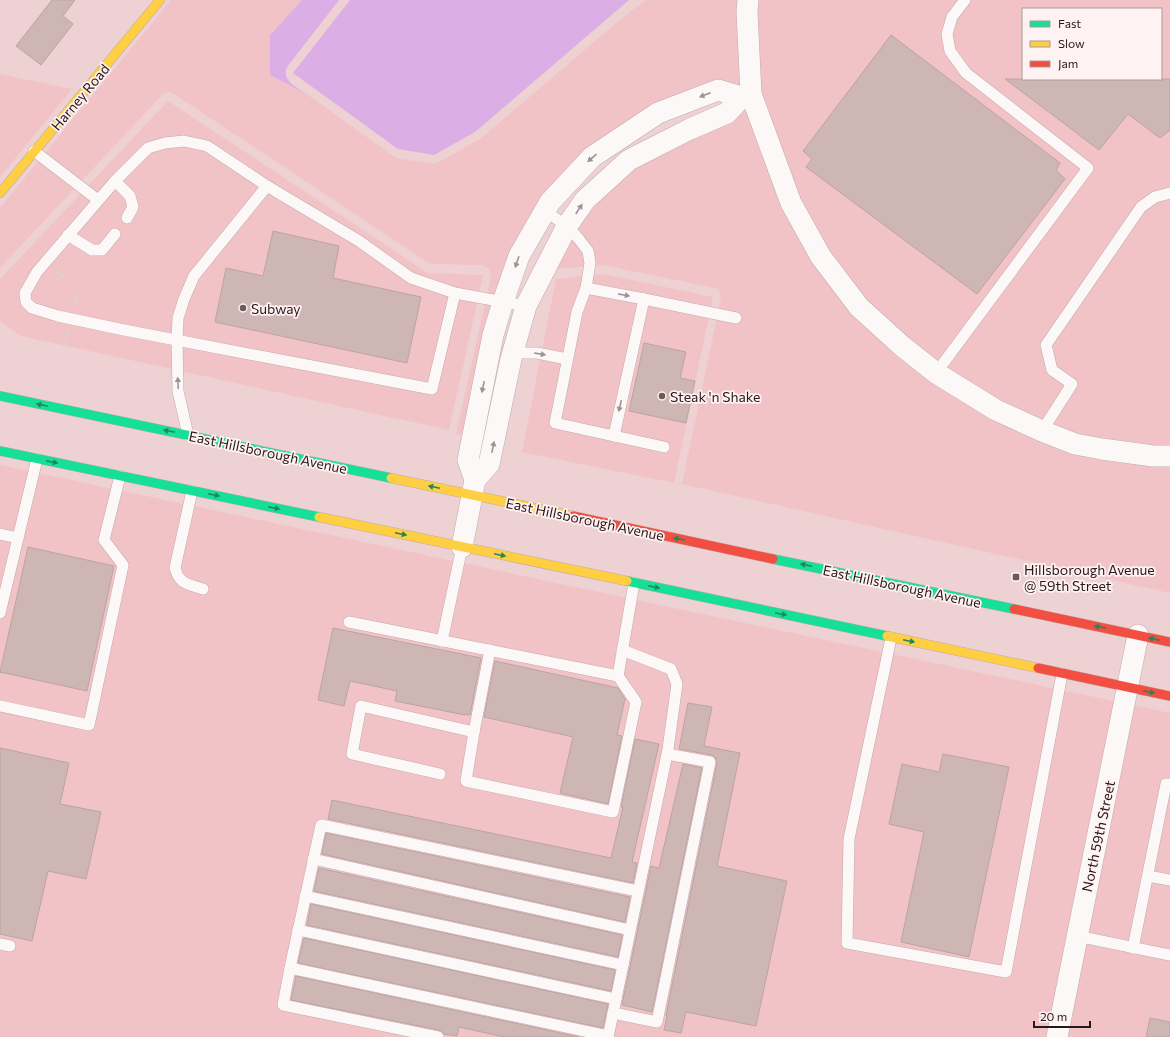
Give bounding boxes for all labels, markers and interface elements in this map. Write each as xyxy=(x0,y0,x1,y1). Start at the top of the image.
legend xyxy=(1022,8,1162,80)
text: Fast xyxy=(1058,16,1081,30)
text: Slow xyxy=(1058,36,1085,50)
text: Jam xyxy=(1058,56,1078,71)
street label: Harney Road xyxy=(47,60,113,134)
one-way arrow xyxy=(699,92,711,98)
one-way arrow xyxy=(587,153,597,162)
one-way arrow xyxy=(575,203,583,214)
one-way arrow xyxy=(514,256,520,268)
one-way arrow xyxy=(618,293,630,299)
place label: Subway xyxy=(251,300,301,317)
marker: Subway xyxy=(238,303,248,313)
one-way arrow xyxy=(534,351,546,357)
one-way arrow xyxy=(175,376,181,389)
one-way arrow xyxy=(479,381,485,393)
place label: Steak 'n Shake xyxy=(670,388,760,405)
marker: Steak 'n Shake xyxy=(657,391,667,401)
one-way arrow xyxy=(617,400,623,412)
one-way arrow xyxy=(36,401,48,407)
street label: East Hillsborough Avenue xyxy=(187,427,349,477)
one-way arrow xyxy=(163,428,175,434)
one-way arrow xyxy=(490,441,496,453)
one-way arrow xyxy=(46,459,58,465)
one-way arrow xyxy=(428,484,440,490)
one-way arrow xyxy=(208,493,220,499)
street label: East Hillsborough Avenue xyxy=(504,494,666,544)
one-way arrow xyxy=(268,505,280,511)
one-way arrow xyxy=(395,531,408,537)
one-way arrow xyxy=(673,535,685,541)
one-way arrow xyxy=(494,552,506,558)
street label: East Hillsborough Avenue xyxy=(821,561,983,611)
place label: Hillsborough Avenue @ 59th Street xyxy=(1024,561,1155,594)
one-way arrow xyxy=(800,562,812,568)
marker: Hillsborough Avenue @ 59th Street xyxy=(1011,572,1021,582)
one-way arrow xyxy=(648,585,660,591)
one-way arrow xyxy=(775,612,788,618)
one-way arrow xyxy=(1094,624,1106,630)
one-way arrow xyxy=(1148,635,1160,641)
one-way arrow xyxy=(902,639,915,645)
one-way arrow xyxy=(1143,689,1155,695)
street label: North 59th Street xyxy=(1078,778,1118,893)
scale bar xyxy=(1034,1003,1090,1029)
text: 20 m xyxy=(1040,1009,1067,1023)

